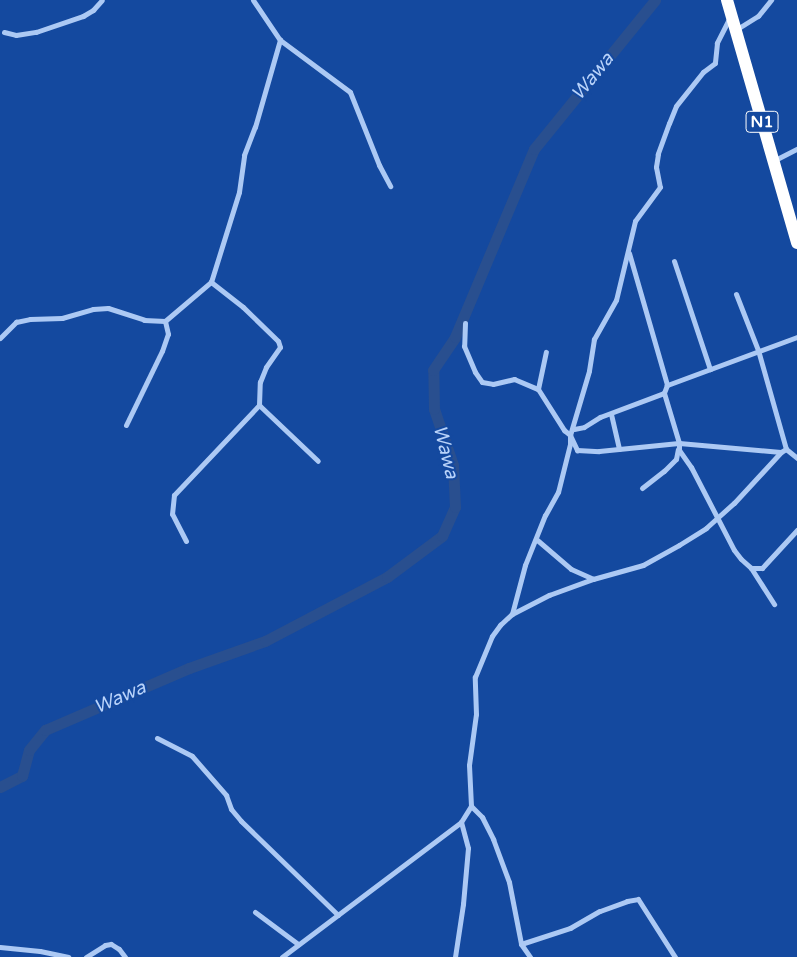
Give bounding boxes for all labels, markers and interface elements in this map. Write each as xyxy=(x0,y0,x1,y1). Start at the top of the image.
water label: Wawa xyxy=(567,49,619,105)
road number: N1 xyxy=(744,108,780,136)
water label: Wawa xyxy=(427,423,463,481)
water label: Wawa xyxy=(90,676,150,720)

